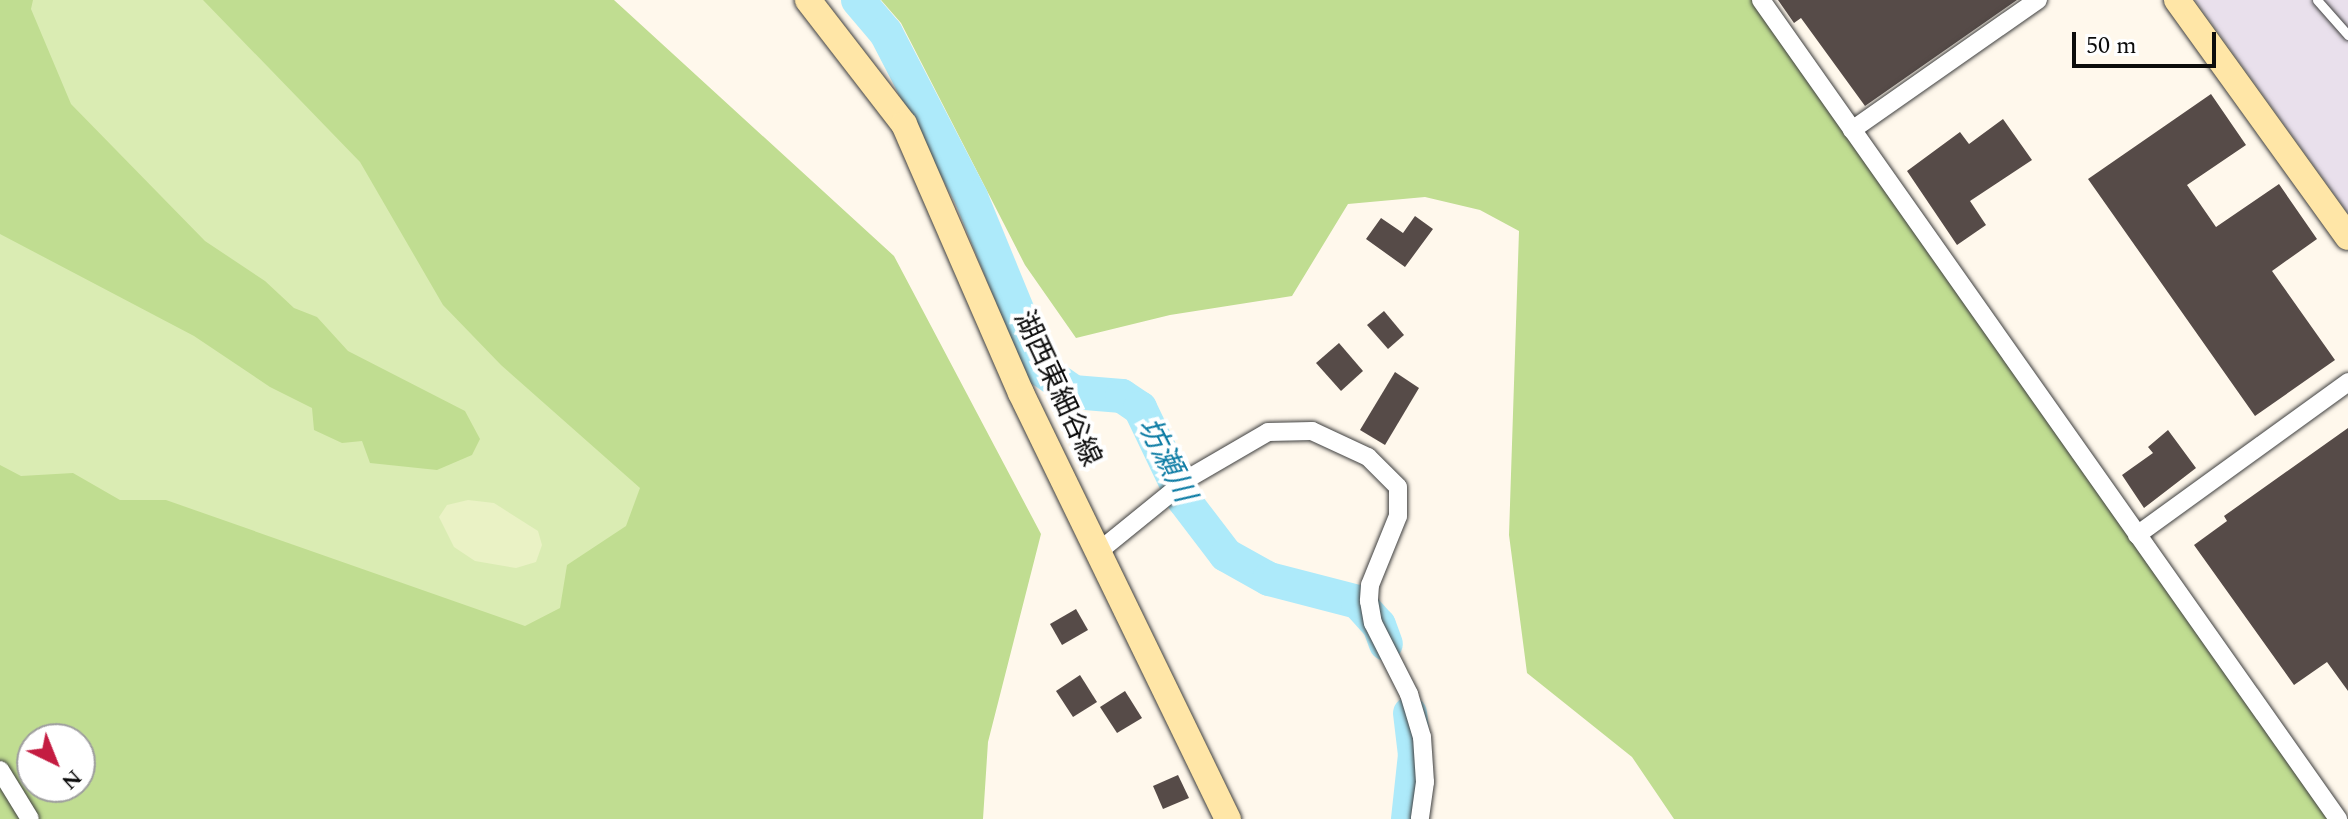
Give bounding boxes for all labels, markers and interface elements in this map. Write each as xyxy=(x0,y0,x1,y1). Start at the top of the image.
scale bar xyxy=(2076,16,2220,66)
text: 50 m xyxy=(2086,28,2137,64)
street label: 湖西東細谷線 xyxy=(1006,306,1108,472)
water label: 坊瀬川 xyxy=(1130,412,1202,508)
north arrow xyxy=(16,723,96,803)
text: N xyxy=(54,761,89,798)

